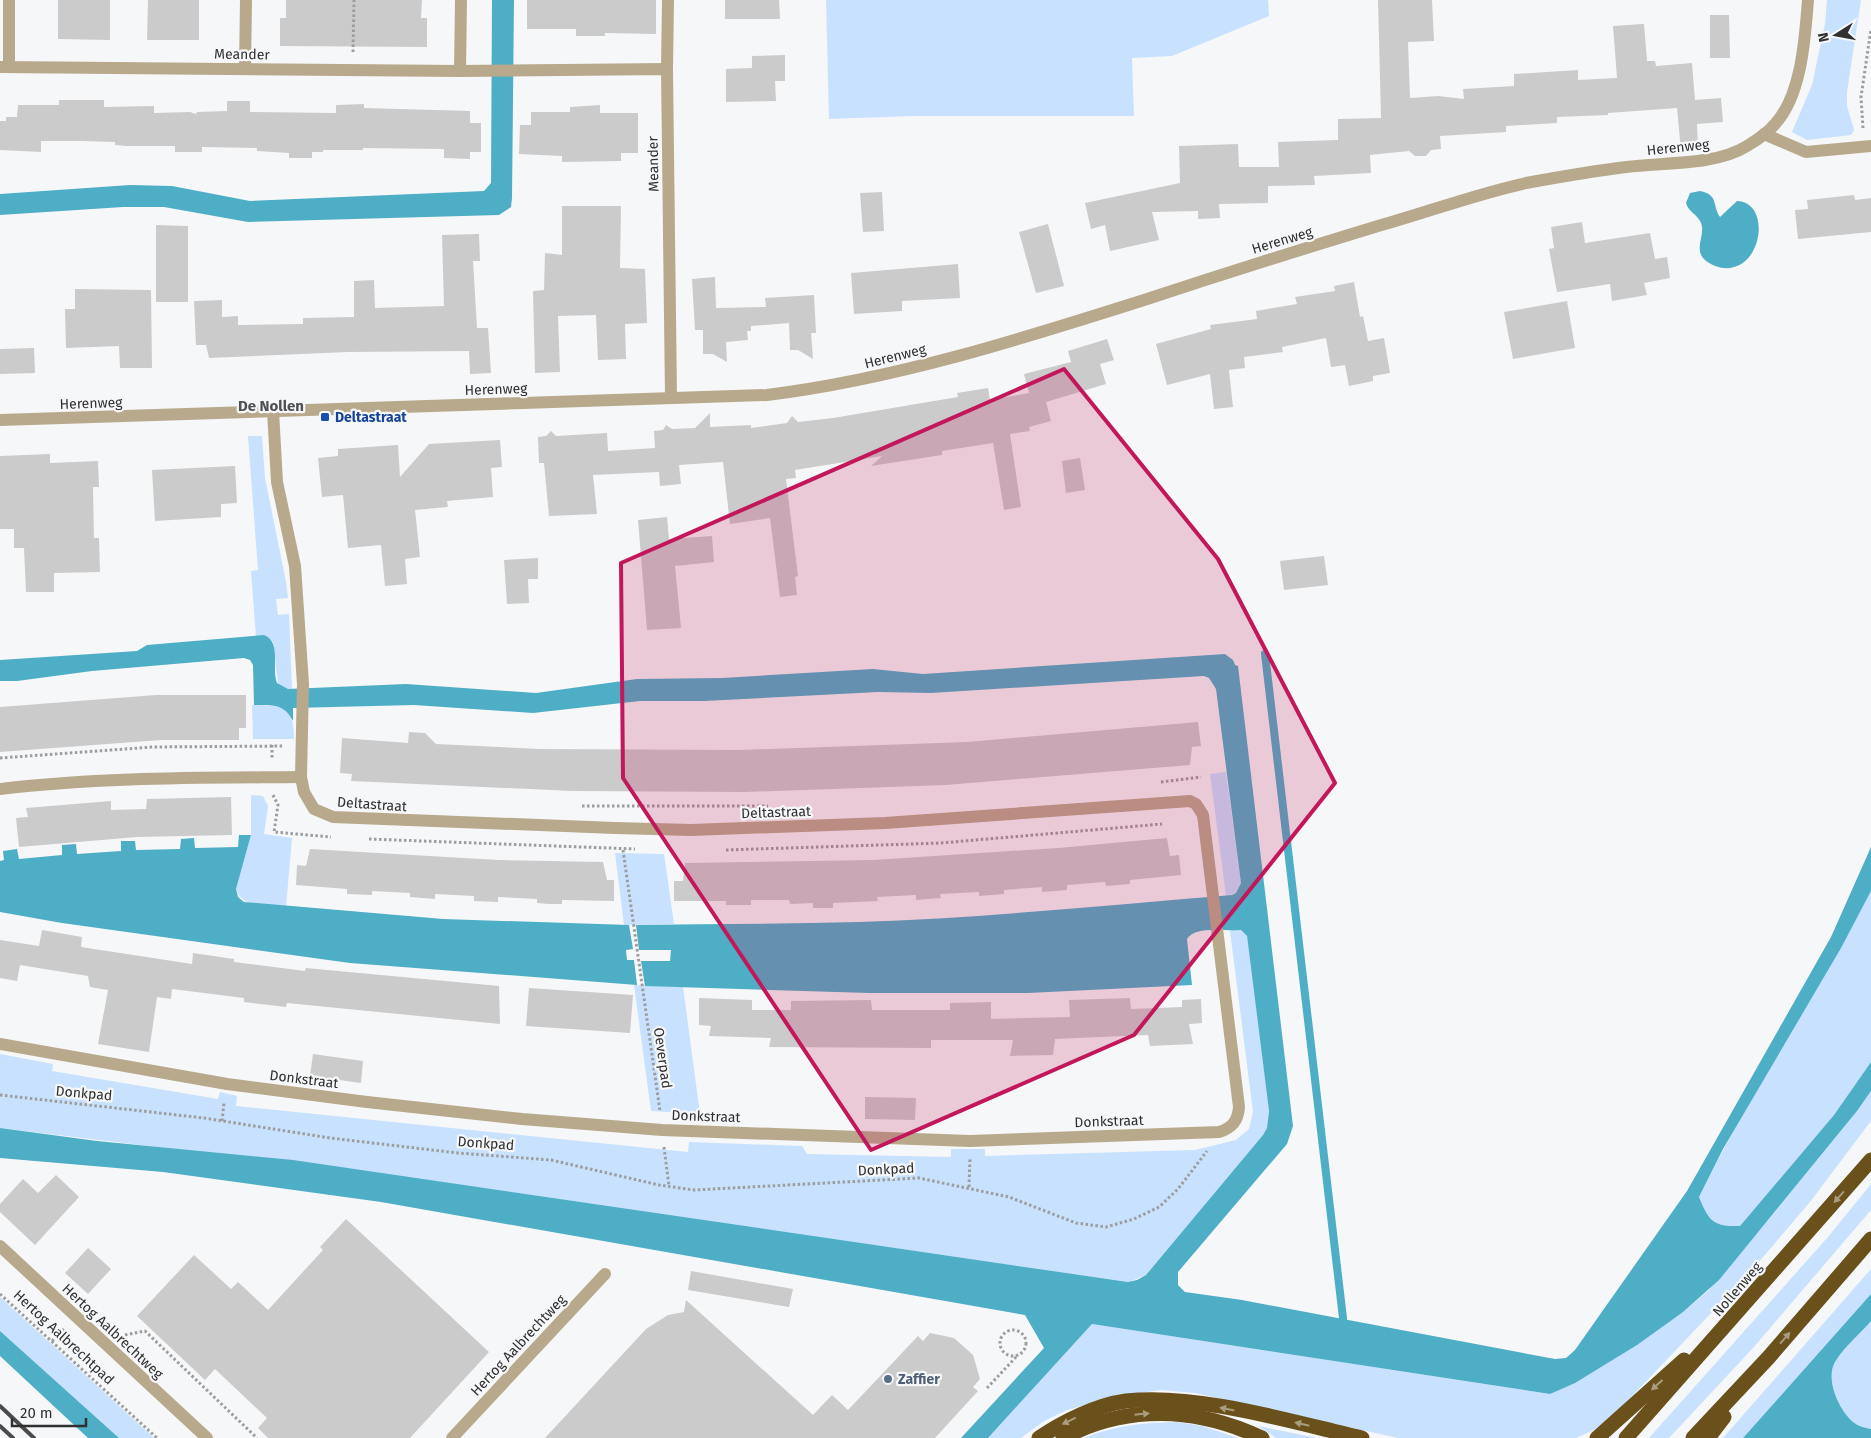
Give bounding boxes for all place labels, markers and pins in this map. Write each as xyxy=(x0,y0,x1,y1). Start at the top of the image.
place label: Deltastraat xyxy=(335,409,407,426)
marker: Deltastraat xyxy=(319,411,331,423)
place label: Zaffier xyxy=(898,1371,940,1388)
marker: Zaffier xyxy=(882,1373,894,1385)

